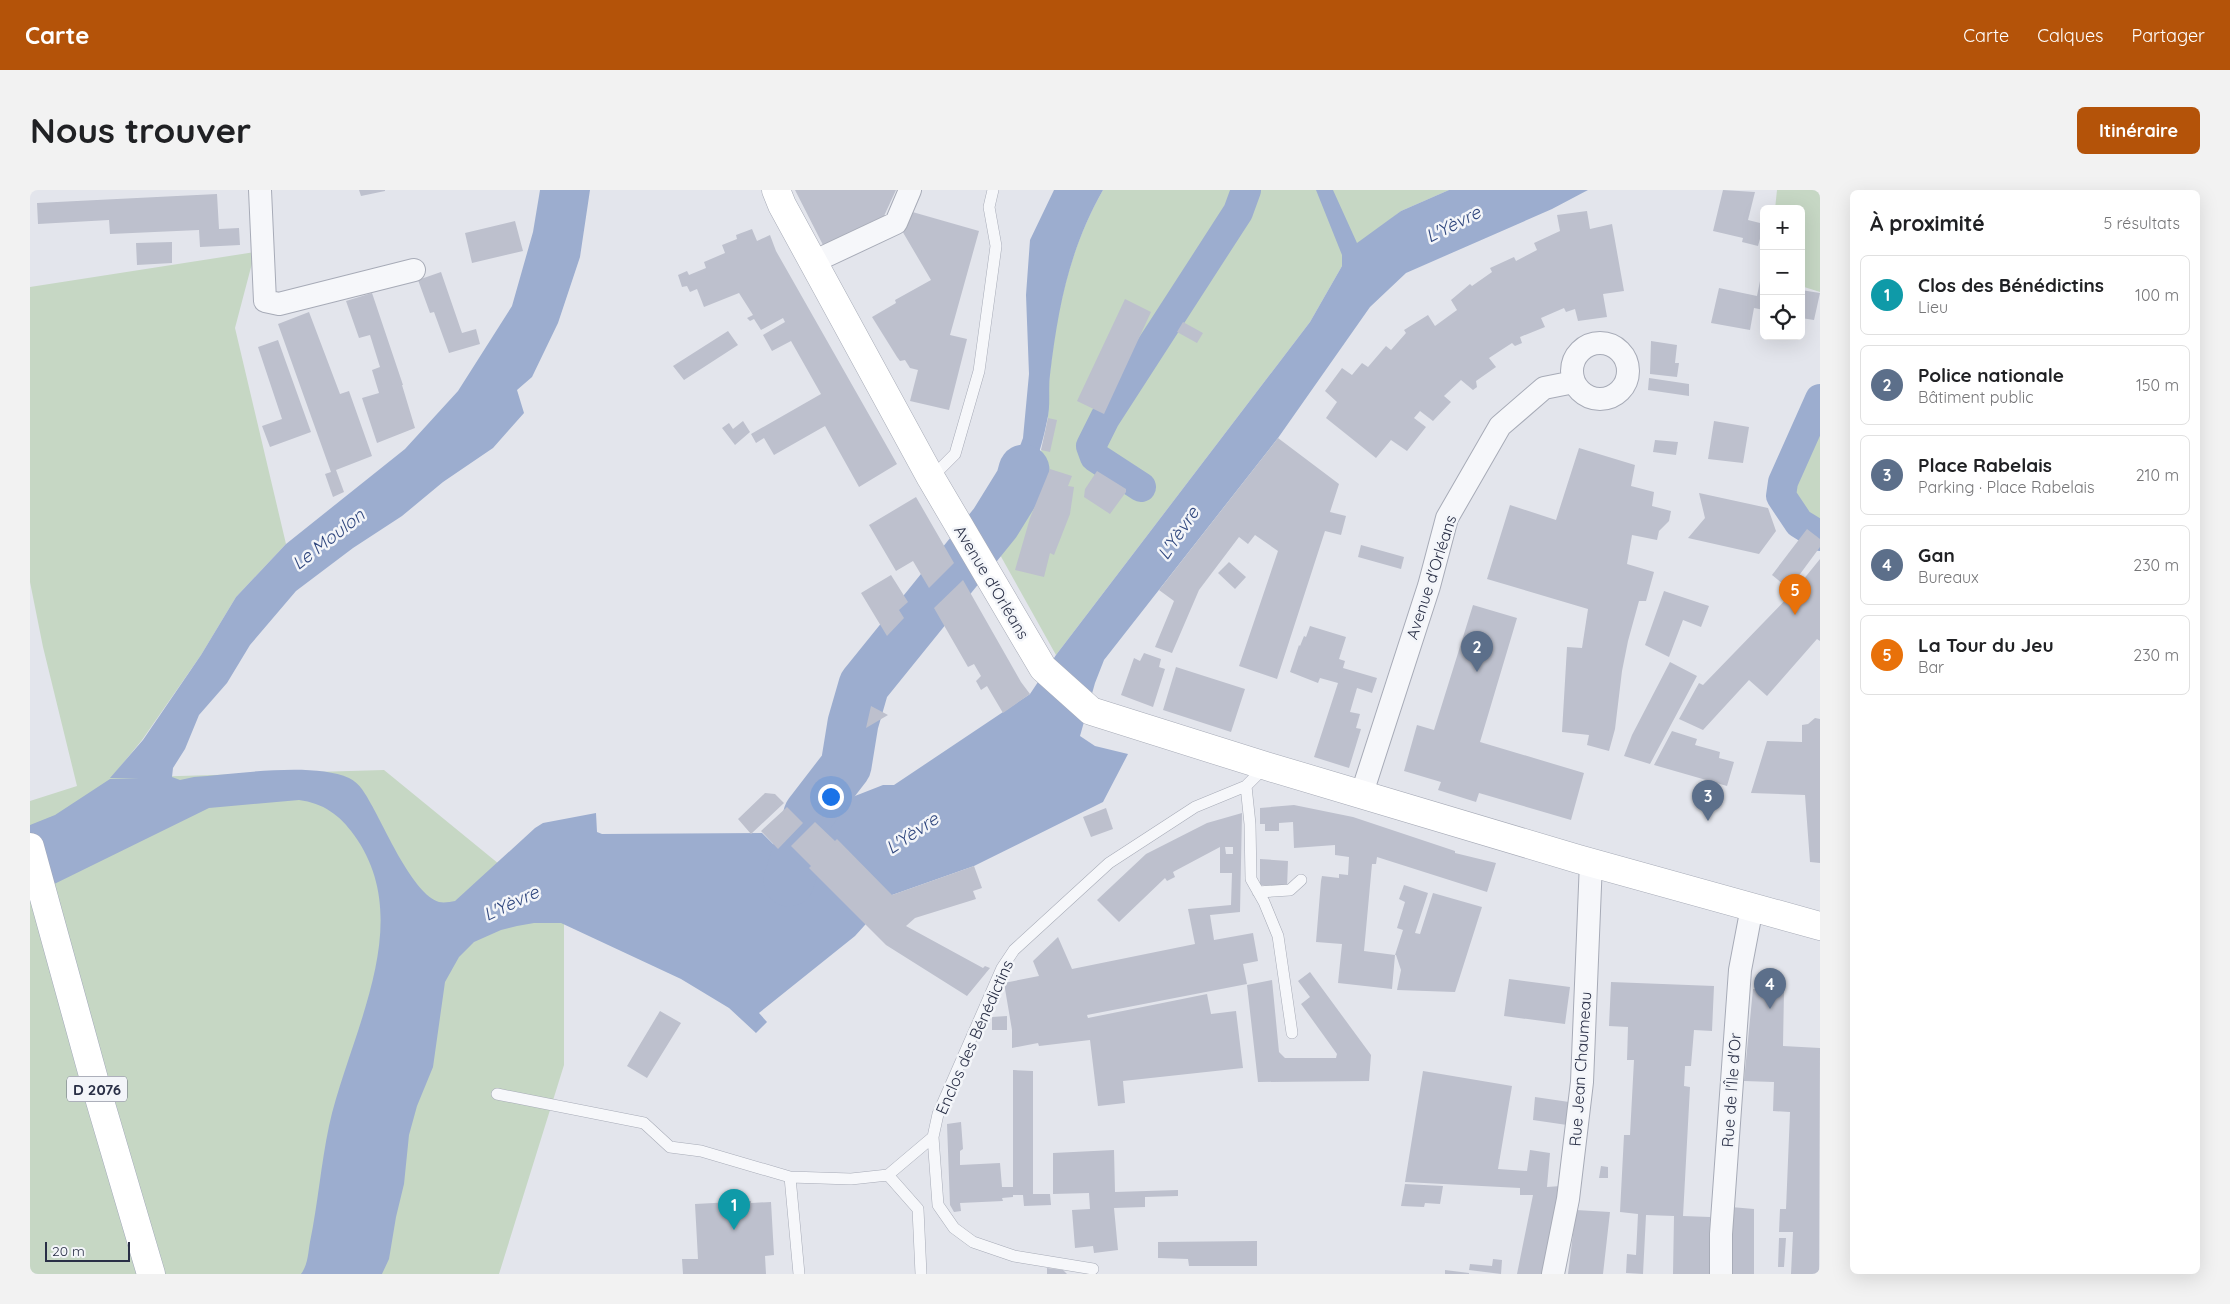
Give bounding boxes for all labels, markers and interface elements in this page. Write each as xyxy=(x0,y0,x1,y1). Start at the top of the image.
text: Carte xyxy=(25,20,89,50)
text: Carte xyxy=(1963,24,2009,47)
text: Calques xyxy=(2037,24,2104,47)
text: Partager xyxy=(2132,24,2205,47)
button: Itinéraire xyxy=(2077,107,2200,154)
text: Nous trouver xyxy=(30,108,251,152)
water label: L'Yèvre xyxy=(1422,200,1485,248)
map controls xyxy=(1760,205,1805,340)
button: + xyxy=(1760,205,1805,250)
text: À proximité xyxy=(1870,210,1985,236)
text: 5 résultats xyxy=(2103,213,2180,233)
button: − xyxy=(1760,250,1805,295)
text: Clos des Bénédictins xyxy=(1918,273,2104,297)
text: 1 xyxy=(1884,285,1890,305)
text: 100 m xyxy=(2135,285,2179,305)
button: locate xyxy=(1760,295,1805,340)
text: Lieu xyxy=(1918,297,1948,317)
text: Police nationale xyxy=(1918,363,2064,387)
text: 2 xyxy=(1882,375,1892,395)
text: 150 m xyxy=(2136,375,2179,395)
text: Bâtiment public xyxy=(1918,387,2034,407)
text: Place Rabelais xyxy=(1918,453,2052,477)
text: 3 xyxy=(1883,465,1891,485)
text: 210 m xyxy=(2136,465,2179,485)
text: Parking · Place Rabelais xyxy=(1918,477,2095,497)
water label: L'Yèvre xyxy=(1152,502,1204,564)
water label: Le Moulon xyxy=(287,503,369,575)
street label: Avenue d'Orléans xyxy=(1401,512,1461,642)
street label: Avenue d'Orléans xyxy=(950,521,1034,643)
text: Gan xyxy=(1918,543,1955,567)
text: 4 xyxy=(1882,555,1892,575)
text: 230 m xyxy=(2133,555,2179,575)
text: Bureaux xyxy=(1918,567,1979,587)
pin: 5 xyxy=(1779,574,1811,615)
pin: 2 xyxy=(1461,631,1493,672)
text: La Tour du Jeu xyxy=(1918,633,2054,657)
text: 5 xyxy=(1882,645,1892,665)
text: 230 m xyxy=(2133,645,2179,665)
text: Bar xyxy=(1918,657,1944,677)
pin: 3 xyxy=(1692,780,1724,821)
your location xyxy=(818,784,844,810)
water label: L'Yèvre xyxy=(881,807,943,859)
water label: L'Yèvre xyxy=(480,880,543,926)
street label: Enclos des Bénédictins xyxy=(931,957,1017,1117)
pin: 4 xyxy=(1754,968,1786,1009)
street label: Rue Jean Chaumeau xyxy=(1565,991,1595,1147)
street label: Rue de l'Île d'Or xyxy=(1717,1032,1745,1148)
road number: D 2076 xyxy=(67,1076,127,1102)
pin: 1 xyxy=(718,1189,750,1230)
scale bar xyxy=(45,1239,130,1262)
text: 20 m xyxy=(52,1242,85,1260)

